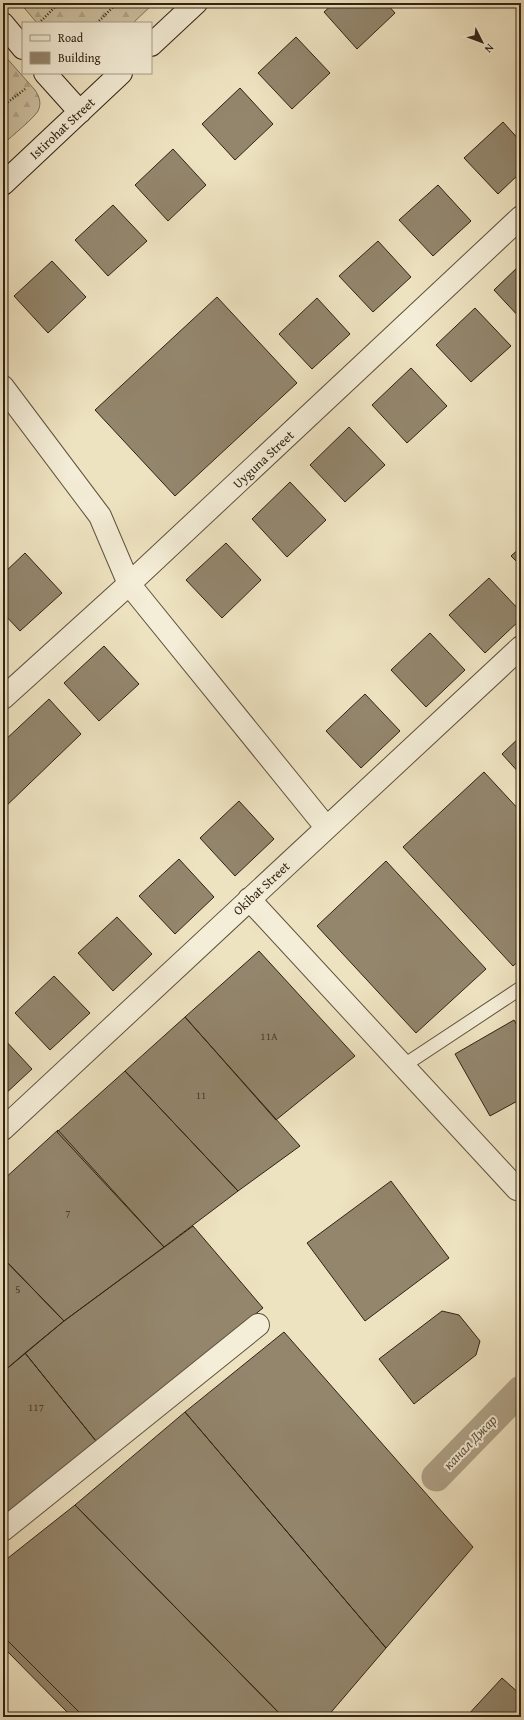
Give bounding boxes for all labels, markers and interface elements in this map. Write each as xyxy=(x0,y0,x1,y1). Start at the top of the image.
legend xyxy=(22,22,152,74)
north arrow xyxy=(462,22,502,62)
text: Road xyxy=(58,29,84,46)
text: N xyxy=(481,41,498,57)
text: Building xyxy=(58,49,101,66)
street label: Istirohat Street xyxy=(26,93,99,164)
street label: Uyguna Street xyxy=(228,426,299,493)
street label: Okibat Street xyxy=(229,857,294,920)
house number: 11A xyxy=(260,1028,278,1044)
house number: 11 xyxy=(196,1087,206,1103)
house number: 7 xyxy=(65,1205,71,1221)
house number: 5 xyxy=(15,1281,21,1297)
house number: 117 xyxy=(28,1399,44,1415)
water label: канал Джар xyxy=(439,1410,501,1474)

